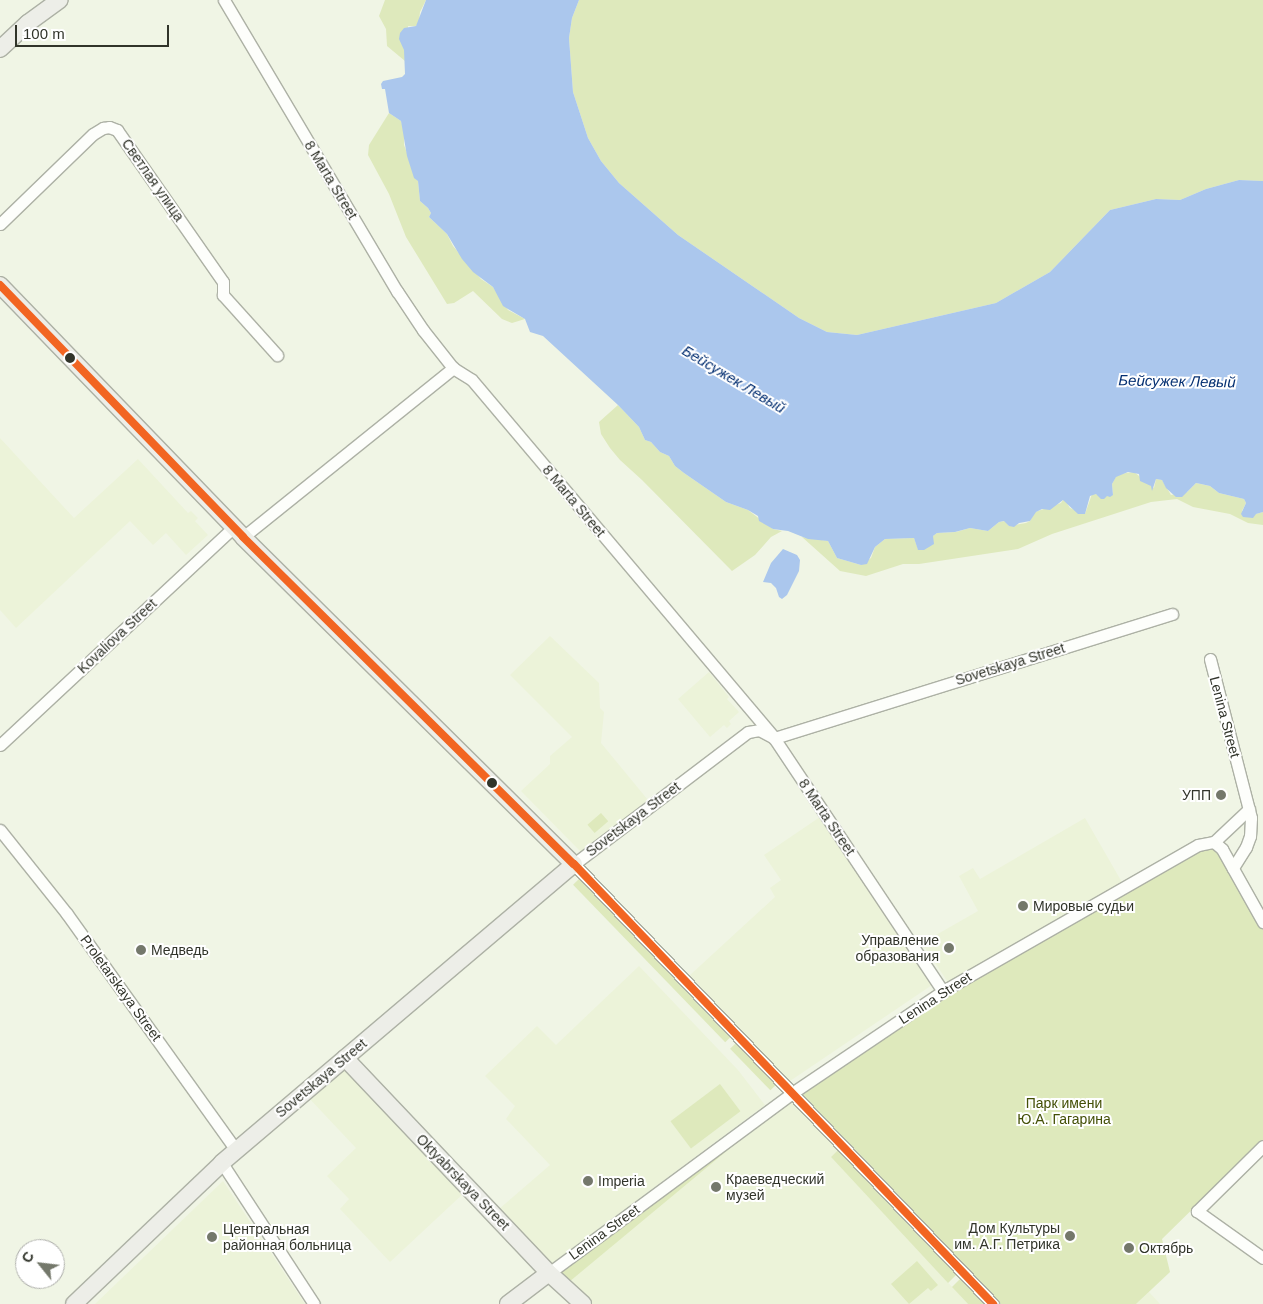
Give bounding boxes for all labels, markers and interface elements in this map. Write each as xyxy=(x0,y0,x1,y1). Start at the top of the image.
scale bar xyxy=(18,15,171,47)
text: 100 m xyxy=(23,25,65,42)
street label: Светлая улица xyxy=(118,136,188,224)
street label: 8 Marta Street xyxy=(301,138,361,222)
water label: Бейсужек Левый xyxy=(679,341,789,417)
unlabelled marker xyxy=(65,353,75,363)
water label: Бейсужек Левый xyxy=(1118,371,1236,391)
street label: 8 Marta Street xyxy=(539,462,609,540)
street label: Kovaliova Street xyxy=(74,595,160,677)
street label: Sovetskaya Street xyxy=(953,639,1067,689)
street label: Lenina Street xyxy=(1206,675,1244,759)
street label: 8 Marta Street xyxy=(795,776,859,858)
unlabelled marker xyxy=(487,778,497,788)
street label: Sovetskaya Street xyxy=(583,778,683,860)
place label: УПП xyxy=(1182,787,1211,803)
marker: УПП xyxy=(1215,789,1227,801)
place label: Мировые судьи xyxy=(1033,898,1134,914)
marker: Мировые судьи xyxy=(1017,900,1029,912)
street label: Proletarskaya Street xyxy=(77,932,165,1044)
place label: Управление образования xyxy=(856,932,939,964)
place label: Медведь xyxy=(151,942,209,958)
marker: Управление образования xyxy=(943,942,955,954)
marker: Медведь xyxy=(135,944,147,956)
street label: Lenina Street xyxy=(896,968,974,1028)
street label: Sovetskaya Street xyxy=(272,1035,370,1121)
park label: Парк имени Ю.А. Гагарина xyxy=(1017,1095,1111,1128)
street label: Oktyabrskaya Street xyxy=(413,1131,513,1233)
place label: Краеведческий музей xyxy=(726,1171,824,1204)
place label: Imperia xyxy=(598,1173,645,1189)
marker: Imperia xyxy=(582,1175,594,1187)
marker: Краеведческий музей xyxy=(710,1181,722,1193)
street label: Lenina Street xyxy=(565,1201,643,1263)
place label: Дом Культуры им. А.Г. Петрика xyxy=(954,1220,1060,1252)
place label: Центральная районная больница xyxy=(223,1221,351,1254)
marker: Центральная районная больница xyxy=(205,1230,219,1244)
marker: Дом Культуры им. А.Г. Петрика xyxy=(1064,1230,1076,1242)
north arrow xyxy=(15,1239,65,1289)
place label: Октябрь xyxy=(1139,1240,1193,1256)
marker: Октябрь xyxy=(1123,1242,1135,1254)
text: С xyxy=(18,1249,37,1266)

